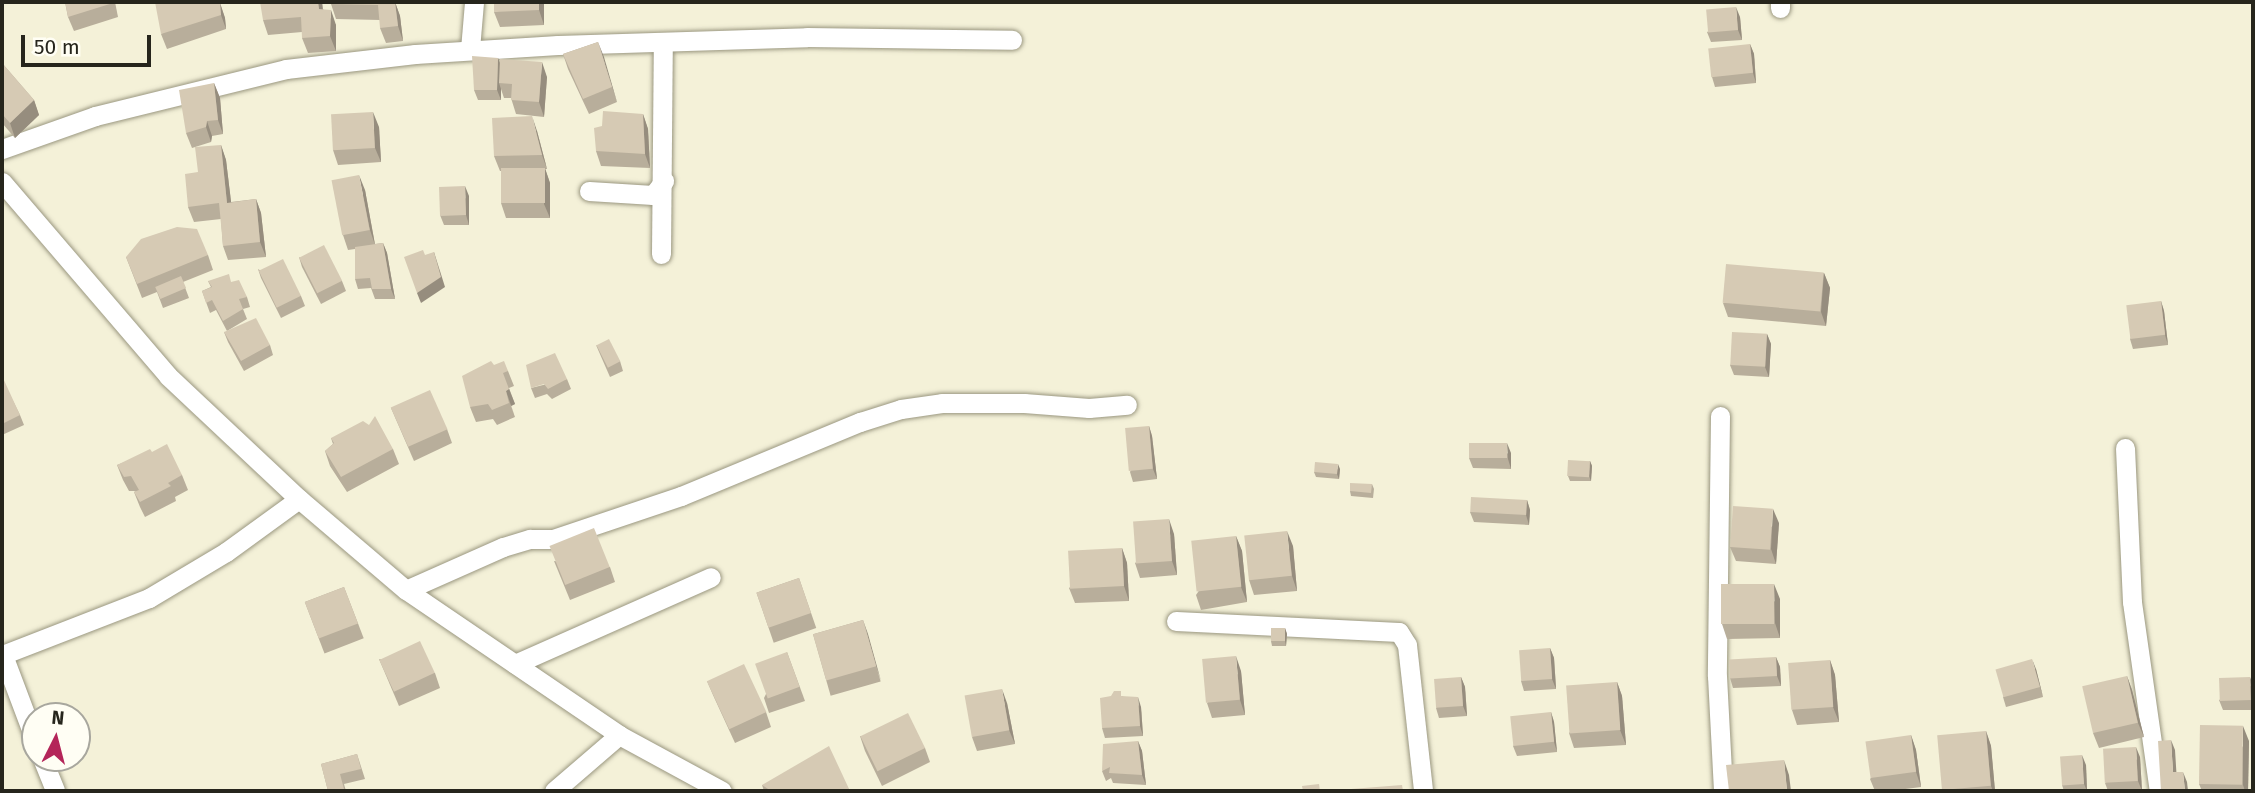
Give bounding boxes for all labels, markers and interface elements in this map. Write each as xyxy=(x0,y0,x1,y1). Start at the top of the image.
scale bar xyxy=(24,21,154,65)
text: 50 m xyxy=(34,34,80,60)
north arrow xyxy=(21,702,91,772)
text: N xyxy=(51,706,66,730)

